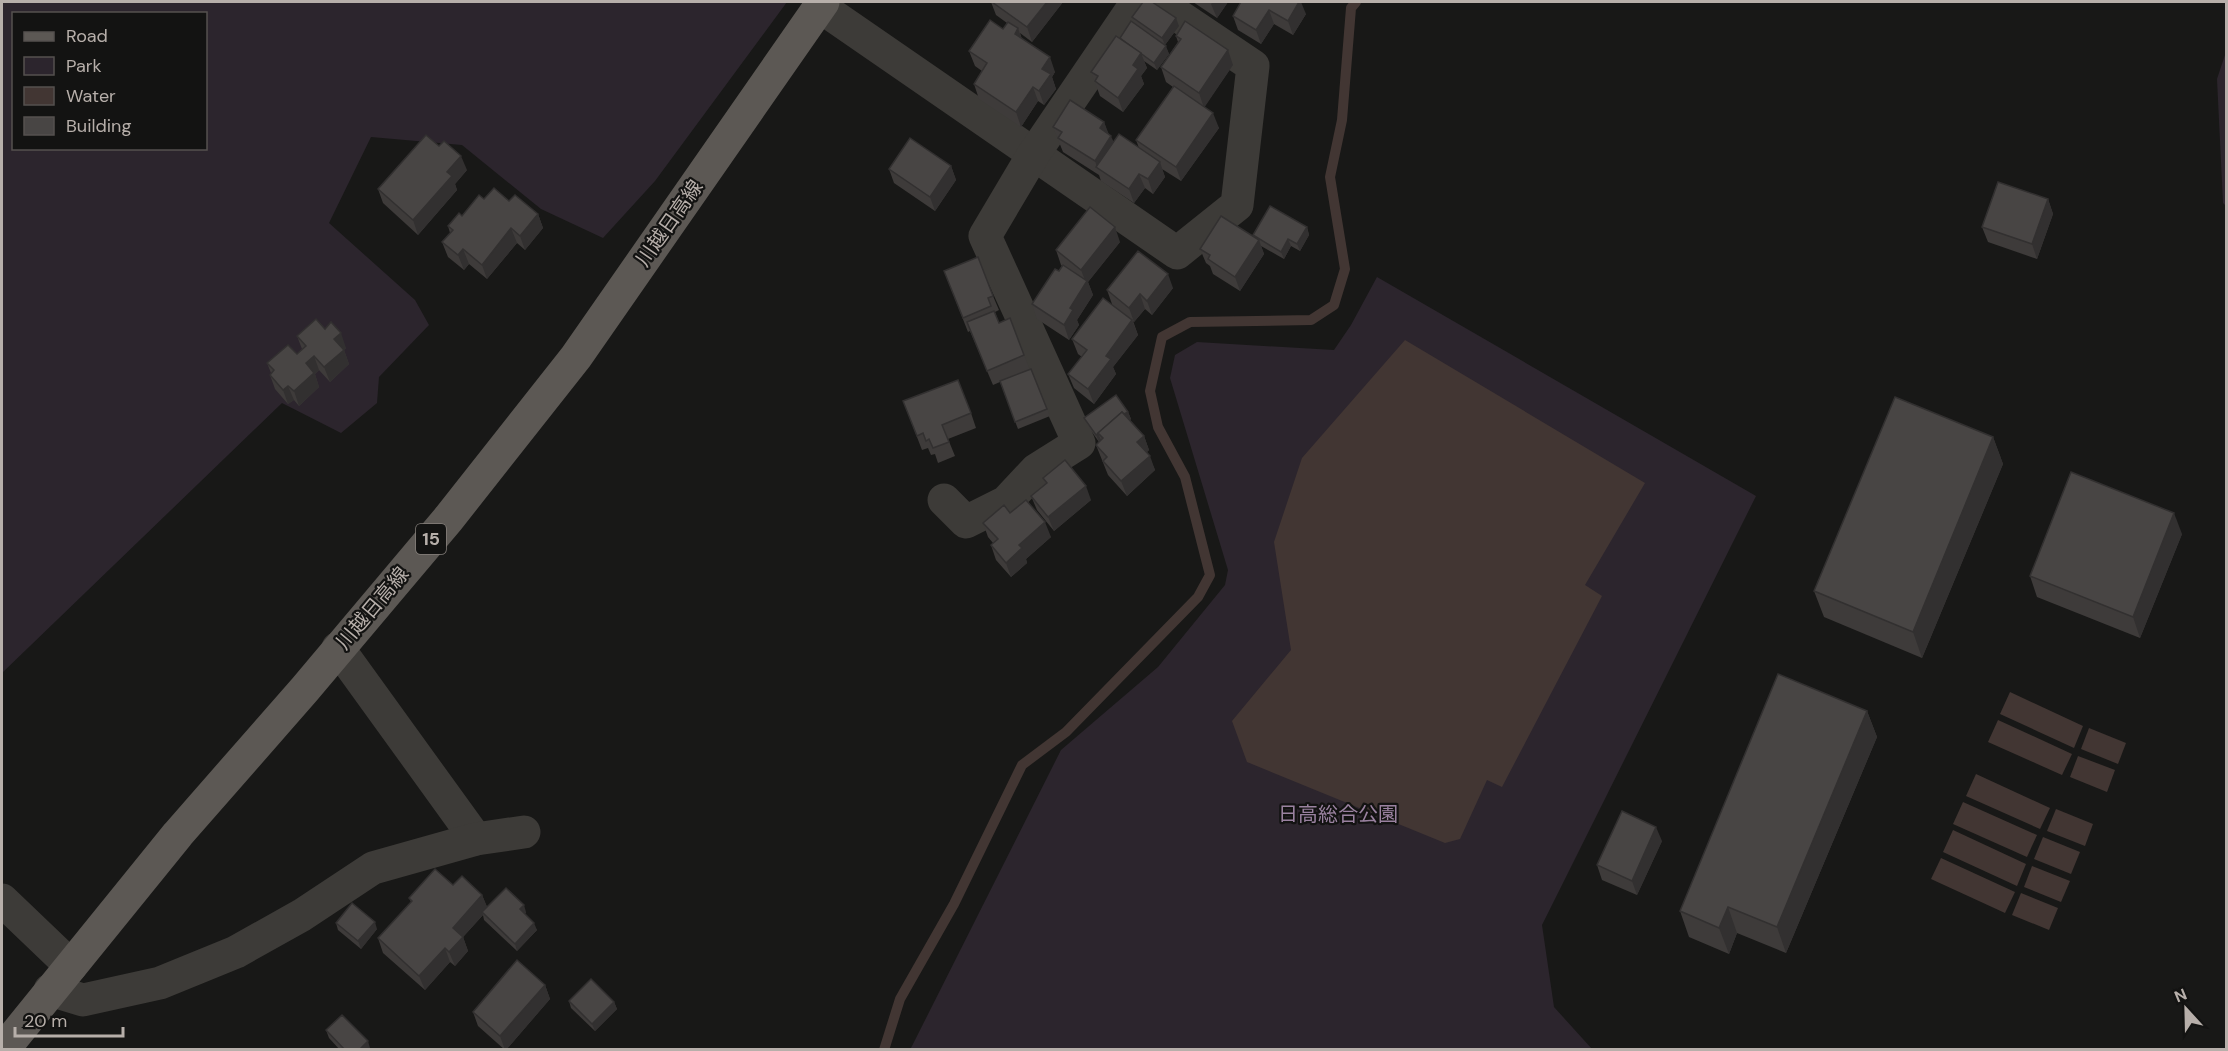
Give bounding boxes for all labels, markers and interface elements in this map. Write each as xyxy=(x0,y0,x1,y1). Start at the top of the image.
legend xyxy=(12,12,207,150)
text: Road xyxy=(66,24,108,48)
text: Park xyxy=(66,54,102,78)
text: Water xyxy=(66,84,116,108)
text: Building xyxy=(66,114,131,138)
street label: 川越日高線 xyxy=(630,175,708,271)
road number: 15 xyxy=(416,524,446,554)
street label: 川越日高線 xyxy=(330,561,414,655)
park label: 日高総合公園 xyxy=(1278,801,1398,827)
north arrow xyxy=(2156,979,2216,1039)
text: N xyxy=(2171,984,2190,1007)
scale bar xyxy=(15,1000,123,1038)
text: 20 m xyxy=(24,1009,67,1033)

